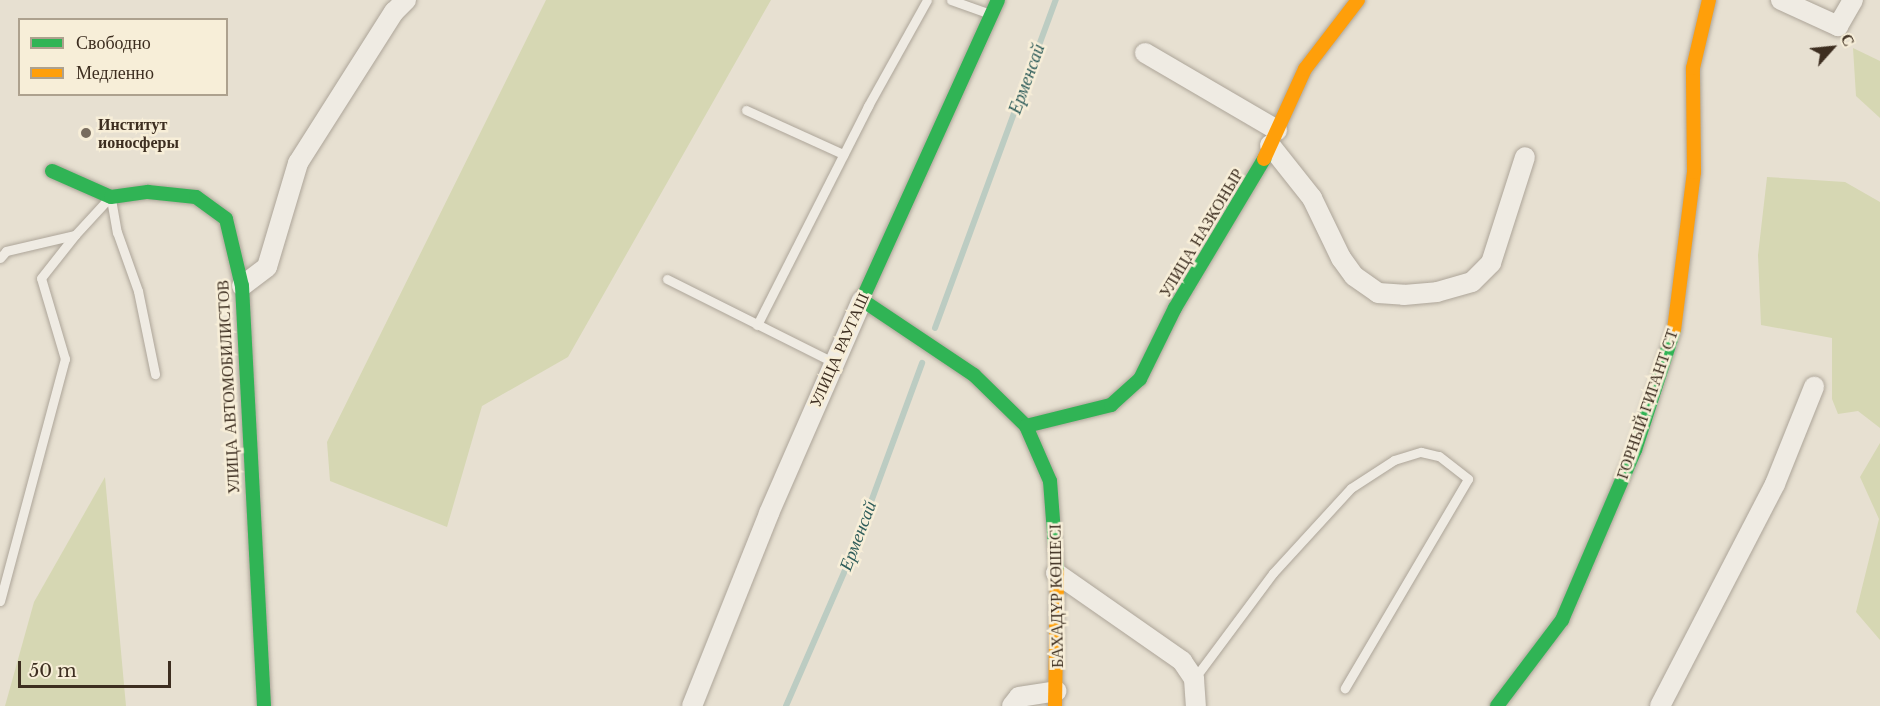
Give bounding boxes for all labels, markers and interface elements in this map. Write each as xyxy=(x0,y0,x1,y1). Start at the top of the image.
legend xyxy=(18,18,228,96)
north arrow xyxy=(1802,18,1862,78)
text: С xyxy=(1837,30,1860,50)
text: Свободно xyxy=(76,32,151,54)
water label: Ерменсай xyxy=(1004,41,1050,117)
text: Медленно xyxy=(76,62,154,84)
place label: Институт ионосферы xyxy=(98,114,179,152)
marker: Институт ионосферы xyxy=(79,126,93,140)
street label: УЛИЦА НАЗКОНЫР xyxy=(1155,165,1247,301)
street label: УЛИЦА АВТОМОБИЛИСТОВ xyxy=(213,280,243,494)
street label: УЛИЦА РАУГАШ xyxy=(805,290,873,410)
street label: ГОРНЫЙ ГИГАНТ СТ xyxy=(1612,327,1682,481)
water label: Ерменсай xyxy=(835,498,881,574)
street label: БАХАДҮР КӨШЕСІ xyxy=(1045,524,1067,668)
scale bar xyxy=(21,649,174,687)
text: 50 m xyxy=(29,660,77,682)

